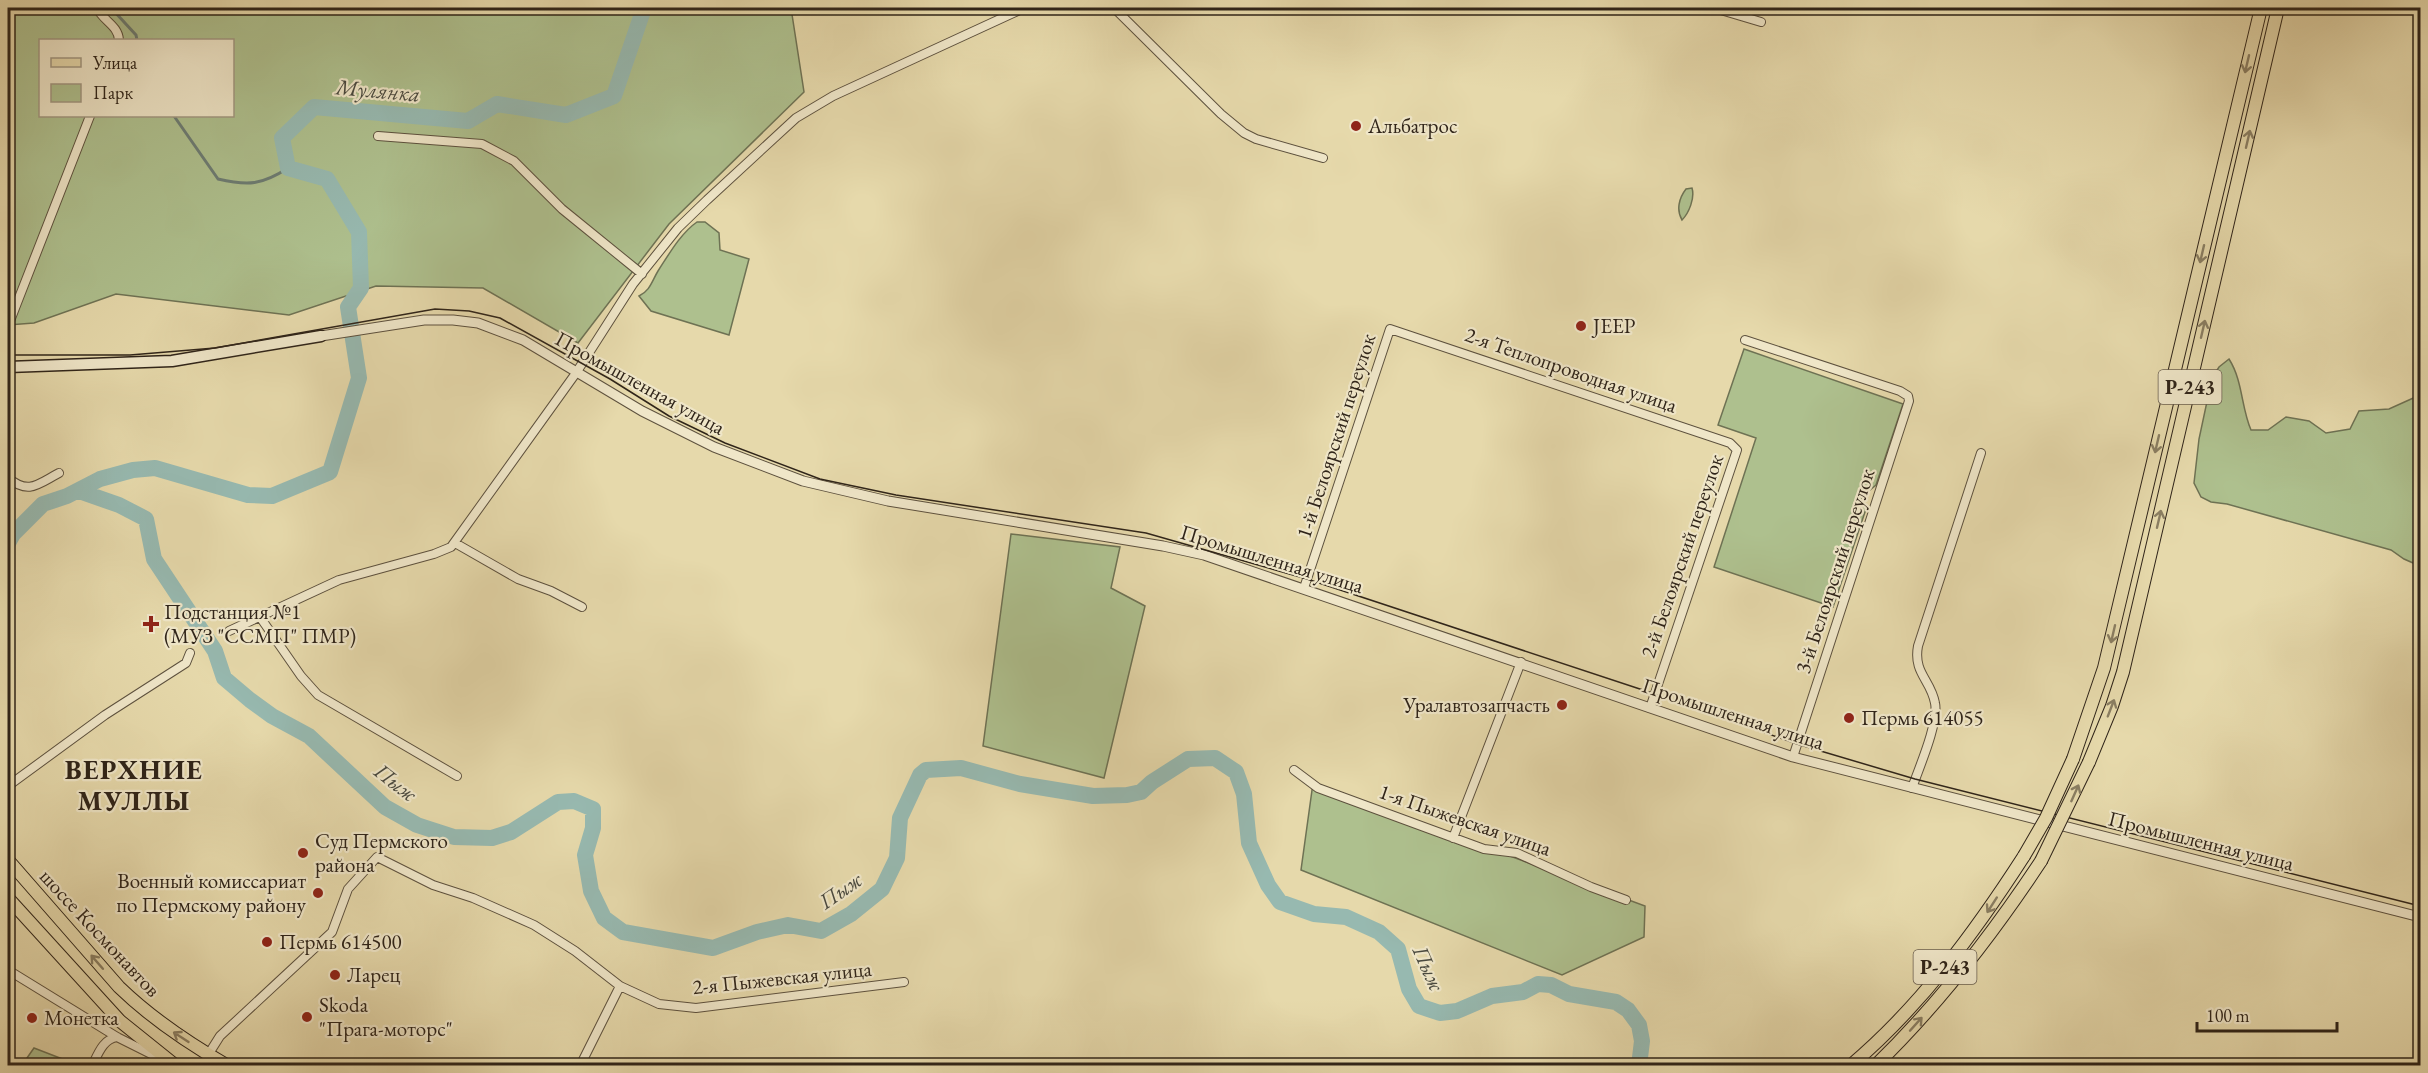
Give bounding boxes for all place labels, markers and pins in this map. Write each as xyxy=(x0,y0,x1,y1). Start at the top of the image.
place label: Альбатрос xyxy=(1367,112,1457,139)
marker: Альбатрос xyxy=(1349,119,1363,133)
place label: JEEP xyxy=(1591,312,1636,339)
marker: JEEP xyxy=(1574,319,1588,333)
place label: Подстанция №1 (МУЗ "ССМП" ПМР) xyxy=(164,598,356,649)
marker: Подстанция №1 (МУЗ "ССМП" ПМР) xyxy=(142,615,160,633)
place label: Уралавтозапчасть xyxy=(1402,691,1550,718)
marker: Уралавтозапчасть xyxy=(1555,698,1569,712)
place label: Пермь 614055 xyxy=(1861,704,1984,731)
marker: Пермь 614055 xyxy=(1842,711,1856,725)
place label: Суд Пермского района xyxy=(315,827,448,878)
marker: Суд Пермского района xyxy=(296,846,310,860)
place label: Военный комиссариат по Пермскому району xyxy=(116,867,307,918)
marker: Военный комиссариат по Пермскому району xyxy=(311,886,325,900)
place label: Пермь 614500 xyxy=(279,928,402,955)
marker: Пермь 614500 xyxy=(260,935,274,949)
place label: Ларец xyxy=(347,961,400,988)
marker: Ларец xyxy=(328,968,342,982)
place label: Skoda "Прага-моторс" xyxy=(319,991,453,1042)
place label: Монетка xyxy=(44,1004,119,1031)
marker: Skoda "Прага-моторс" xyxy=(300,1010,314,1024)
marker: Монетка xyxy=(25,1011,39,1025)

